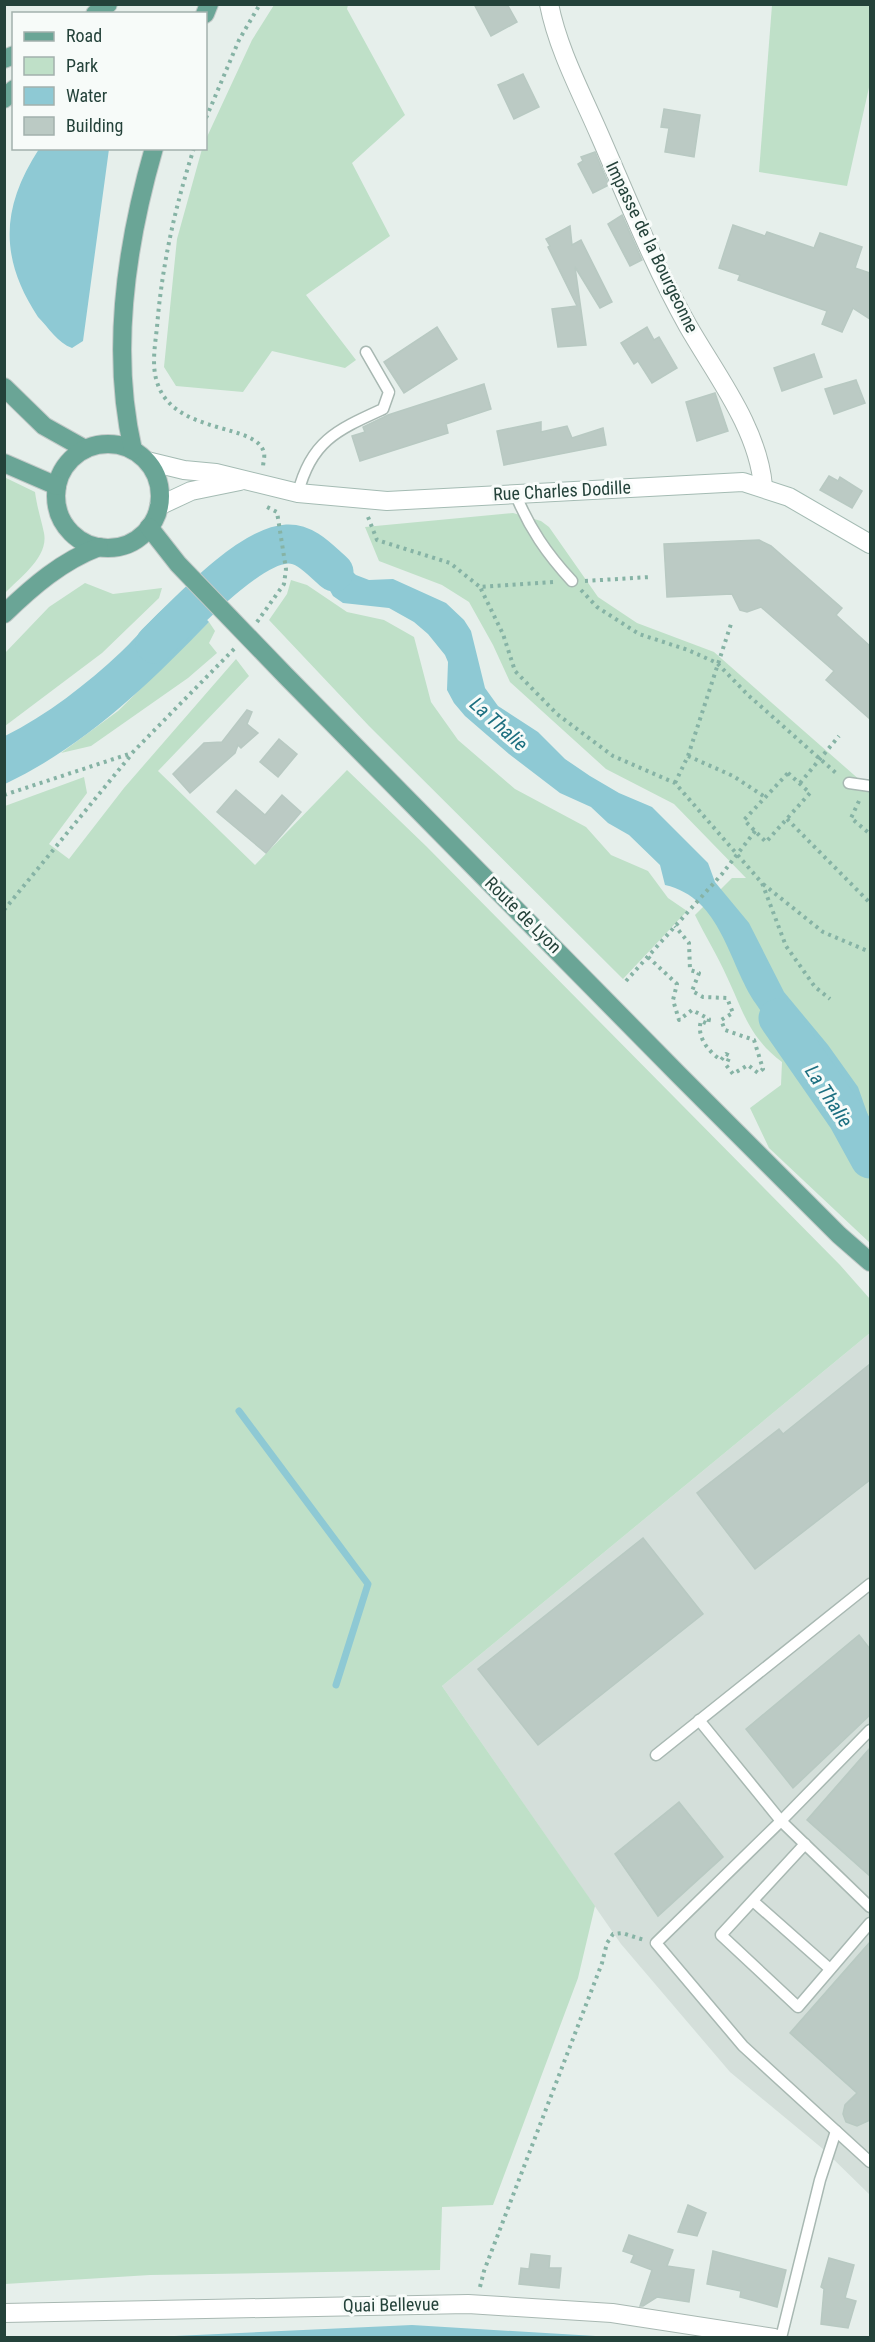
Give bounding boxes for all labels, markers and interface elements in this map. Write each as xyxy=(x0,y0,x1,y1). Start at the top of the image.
legend xyxy=(12,12,207,150)
text: Road xyxy=(66,25,102,46)
text: Park xyxy=(66,55,98,76)
text: Water xyxy=(66,85,108,106)
text: Building xyxy=(66,115,123,136)
street label: Impasse de la Bourgeonne xyxy=(602,158,703,336)
street label: Rue Charles Dodille xyxy=(493,476,631,505)
water label: La Thalie xyxy=(465,692,533,756)
street label: Route de Lyon xyxy=(481,872,566,957)
water label: La Thalie xyxy=(800,1060,858,1132)
street label: Quai Bellevue xyxy=(343,2293,439,2316)

